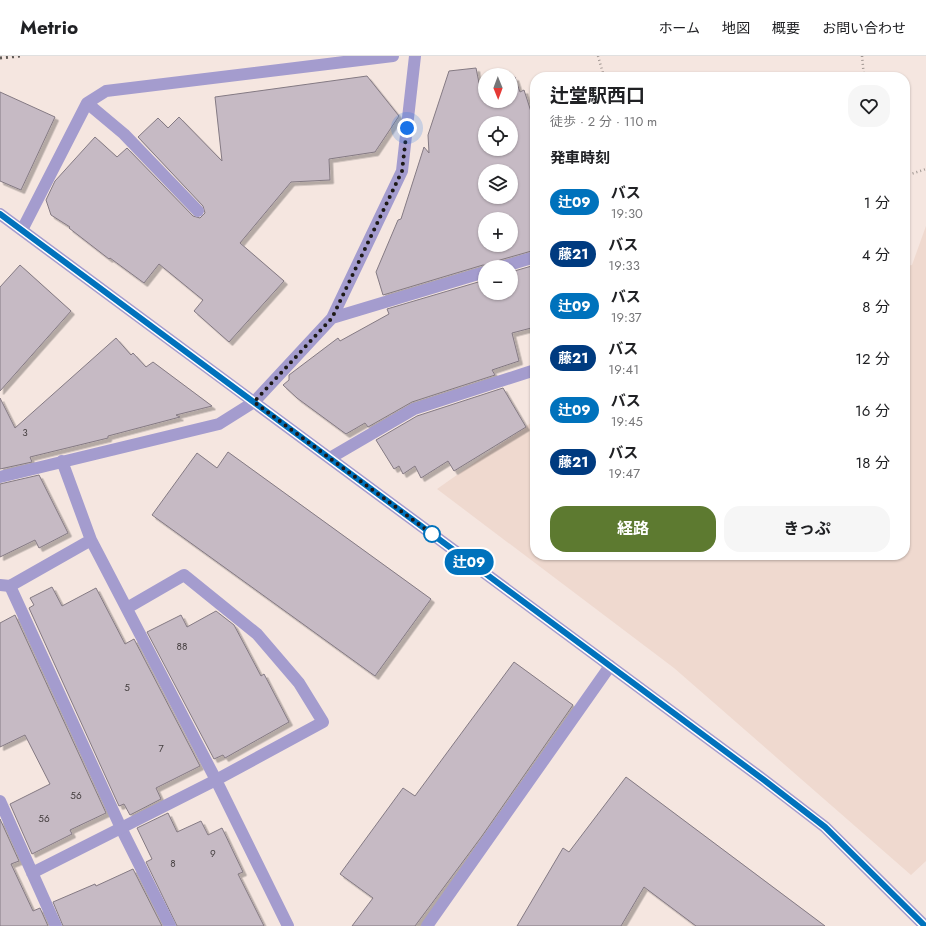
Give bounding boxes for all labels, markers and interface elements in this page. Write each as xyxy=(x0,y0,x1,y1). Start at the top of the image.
text: Metrio xyxy=(20,14,78,41)
text: ホーム xyxy=(658,18,700,38)
text: 地図 xyxy=(722,18,750,38)
text: 概要 xyxy=(772,18,800,38)
text: お問い合わせ xyxy=(822,18,906,38)
north arrow xyxy=(478,68,518,108)
map controls xyxy=(478,68,518,300)
text: 辻堂駅西口 xyxy=(550,82,645,109)
button: heart xyxy=(848,85,890,127)
text: 徒歩 · 2 分 · 110 m xyxy=(550,112,657,131)
button: locate xyxy=(478,116,518,156)
your location xyxy=(397,118,417,138)
text: 発車時刻 xyxy=(550,147,610,169)
button: layers xyxy=(478,164,518,204)
text: バス xyxy=(611,182,641,204)
text: 辻09 xyxy=(558,192,591,212)
text: 1 分 xyxy=(864,192,890,214)
text: 19:30 xyxy=(611,204,643,223)
button: + xyxy=(478,212,518,252)
text: バス xyxy=(608,234,638,256)
text: 藤21 xyxy=(558,244,588,264)
text: 4 分 xyxy=(862,244,890,266)
text: 19:33 xyxy=(608,256,640,275)
button: − xyxy=(478,260,518,300)
text: バス xyxy=(611,286,641,308)
text: 辻09 xyxy=(558,296,591,316)
text: 8 分 xyxy=(862,296,890,318)
text: 19:37 xyxy=(611,308,642,327)
text: バス xyxy=(608,338,638,360)
text: 藤21 xyxy=(558,348,588,368)
text: 12 分 xyxy=(855,348,890,370)
text: 19:41 xyxy=(608,360,639,379)
text: バス xyxy=(611,390,641,412)
text: 辻09 xyxy=(558,400,591,420)
text: 16 分 xyxy=(855,400,890,422)
text: 19:45 xyxy=(611,412,643,431)
house number: 3 xyxy=(22,425,28,440)
text: バス xyxy=(608,442,638,464)
text: 藤21 xyxy=(558,452,588,472)
text: 18 分 xyxy=(856,452,890,474)
text: 19:47 xyxy=(608,464,640,483)
button: 経路 xyxy=(550,506,716,552)
button: きっぷ xyxy=(724,506,890,552)
unlabelled marker xyxy=(423,525,441,543)
line badge: 辻09 xyxy=(446,549,492,575)
text: 辻09 xyxy=(453,552,485,572)
house number: 88 xyxy=(177,639,187,654)
house number: 5 xyxy=(124,680,130,695)
house number: 7 xyxy=(158,741,164,756)
house number: 56 xyxy=(70,788,82,803)
house number: 56 xyxy=(38,811,50,826)
house number: 9 xyxy=(210,846,216,861)
house number: 8 xyxy=(170,856,176,871)

